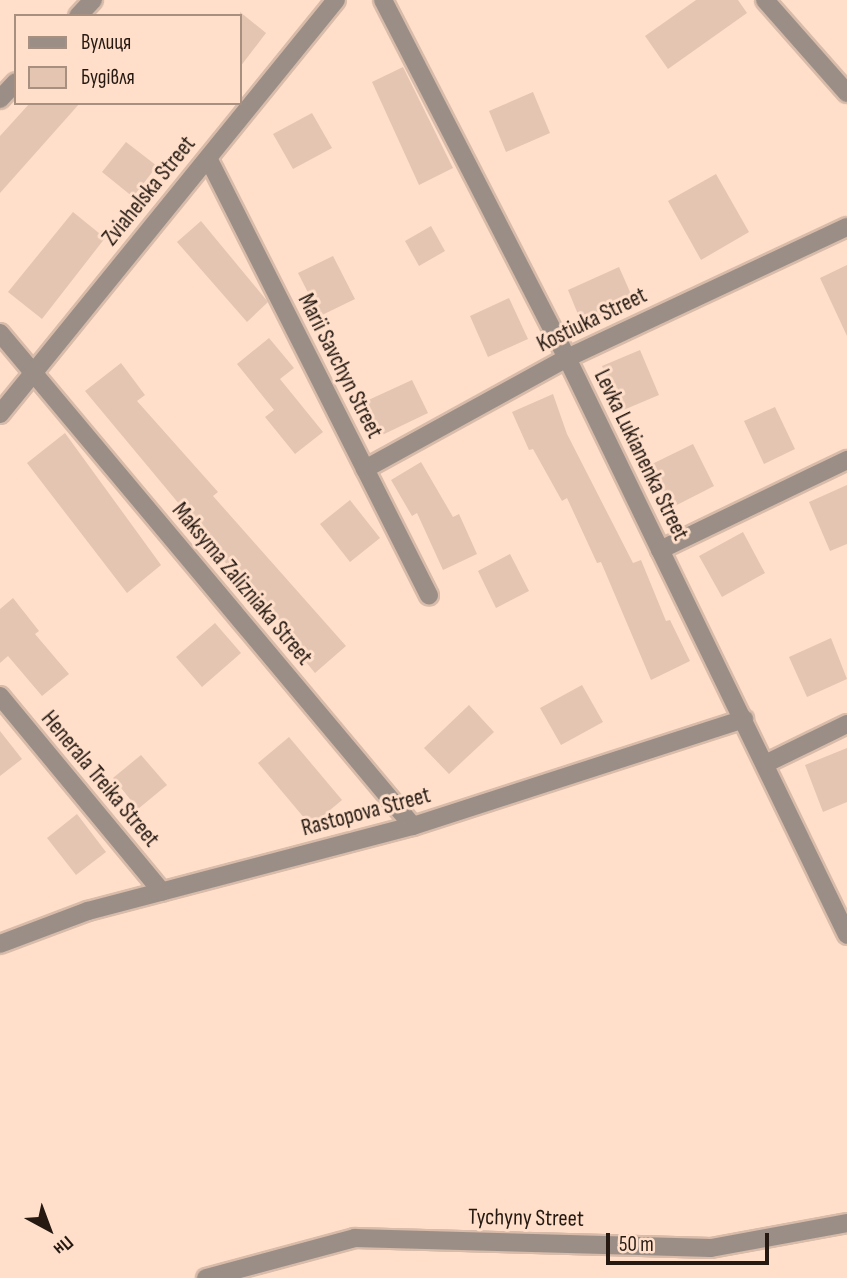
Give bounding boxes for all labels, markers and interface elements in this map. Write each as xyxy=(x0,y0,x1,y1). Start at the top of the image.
legend xyxy=(14,14,242,105)
text: Вулиця xyxy=(81,30,131,55)
text: Будівля xyxy=(81,65,135,90)
street label: Zviahelska Street xyxy=(97,131,201,251)
street label: Kostiuka Street xyxy=(533,282,651,358)
street label: Marii Savchyn Street xyxy=(292,289,388,443)
street label: Levka Lukianenka Street xyxy=(588,365,694,545)
street label: Maksyma Zalizniaka Street xyxy=(166,497,318,671)
street label: Henerala Treika Street xyxy=(35,705,165,853)
street label: Rastopova Street xyxy=(299,782,433,842)
north arrow xyxy=(14,1194,84,1264)
street label: Tychyny Street xyxy=(468,1203,584,1233)
scale bar xyxy=(609,1218,772,1262)
text: Пн xyxy=(49,1231,78,1260)
text: 50 m xyxy=(619,1232,654,1257)

